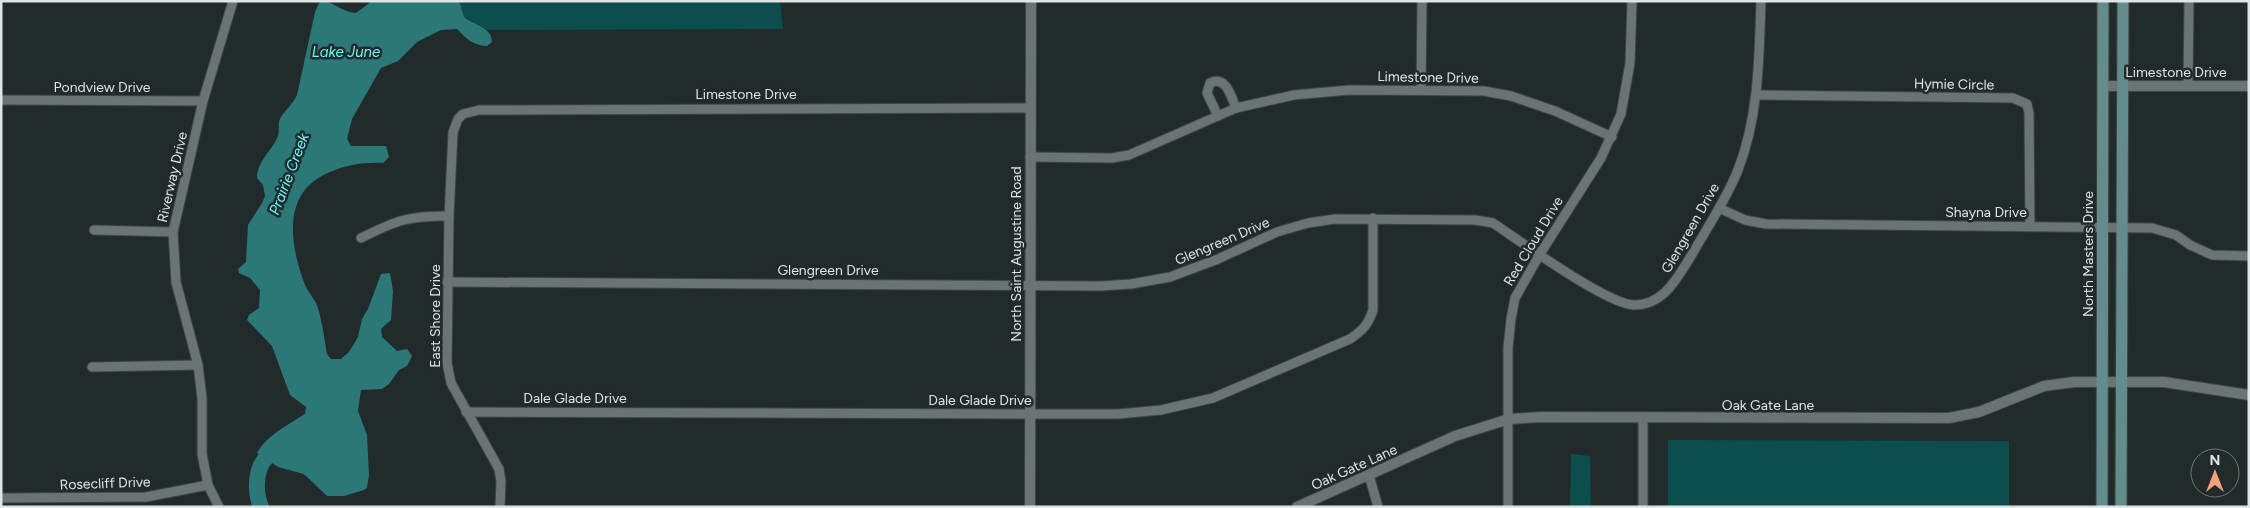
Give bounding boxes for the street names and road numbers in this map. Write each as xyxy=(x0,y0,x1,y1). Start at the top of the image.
street label: Limestone Drive xyxy=(2125,64,2227,81)
street label: Limestone Drive xyxy=(1377,68,1479,87)
street label: Hymie Circle xyxy=(1914,75,1995,94)
street label: Pondview Drive xyxy=(54,79,151,96)
street label: Limestone Drive xyxy=(695,86,797,103)
street label: Riverway Drive xyxy=(154,130,191,224)
street label: North Saint Augustine Road xyxy=(1008,166,1025,342)
street label: Glengreen Drive xyxy=(1658,180,1723,276)
street label: North Masters Drive xyxy=(2080,191,2097,317)
street label: Red Cloud Drive xyxy=(1500,193,1567,289)
street label: Shayna Drive xyxy=(1945,204,2027,221)
street label: Glengreen Drive xyxy=(1172,214,1272,269)
street label: Glengreen Drive xyxy=(777,262,879,279)
street label: East Shore Drive xyxy=(427,264,444,368)
street label: Dale Glade Drive xyxy=(523,390,627,407)
street label: Dale Glade Drive xyxy=(928,392,1032,409)
street label: Oak Gate Lane xyxy=(1722,397,1814,414)
street label: Oak Gate Lane xyxy=(1309,441,1400,494)
street label: Rosecliff Drive xyxy=(59,473,151,494)

